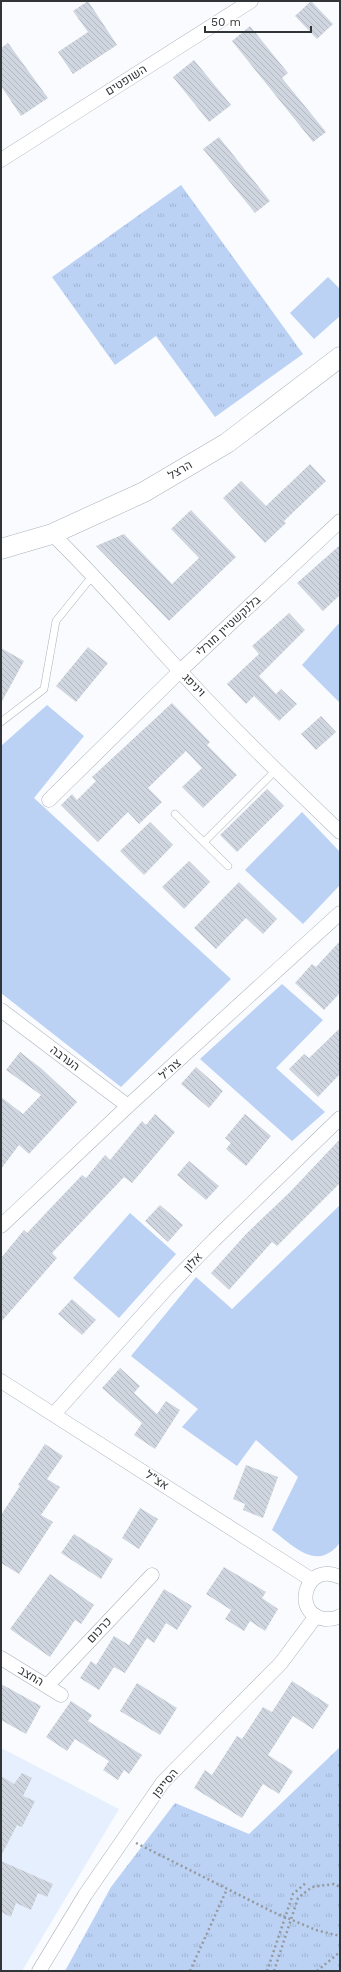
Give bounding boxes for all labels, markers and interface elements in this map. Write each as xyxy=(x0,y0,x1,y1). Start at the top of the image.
scale bar xyxy=(205,8,311,34)
text: 50 m xyxy=(211,15,241,29)
street label: השופטים xyxy=(103,62,149,98)
street label: הרצל xyxy=(165,458,195,482)
street label: בלנקשטיין מורלי xyxy=(193,592,264,659)
street label: ויניפג xyxy=(179,670,209,700)
street label: הערבה xyxy=(48,1042,82,1074)
street label: צה"ל xyxy=(156,1055,184,1082)
street label: אלון xyxy=(181,1249,205,1274)
street label: אצ"ל xyxy=(143,1467,172,1493)
street label: כרכום xyxy=(84,1614,114,1646)
street label: החצב xyxy=(16,1663,46,1689)
street label: הסייפן xyxy=(149,1766,181,1800)

